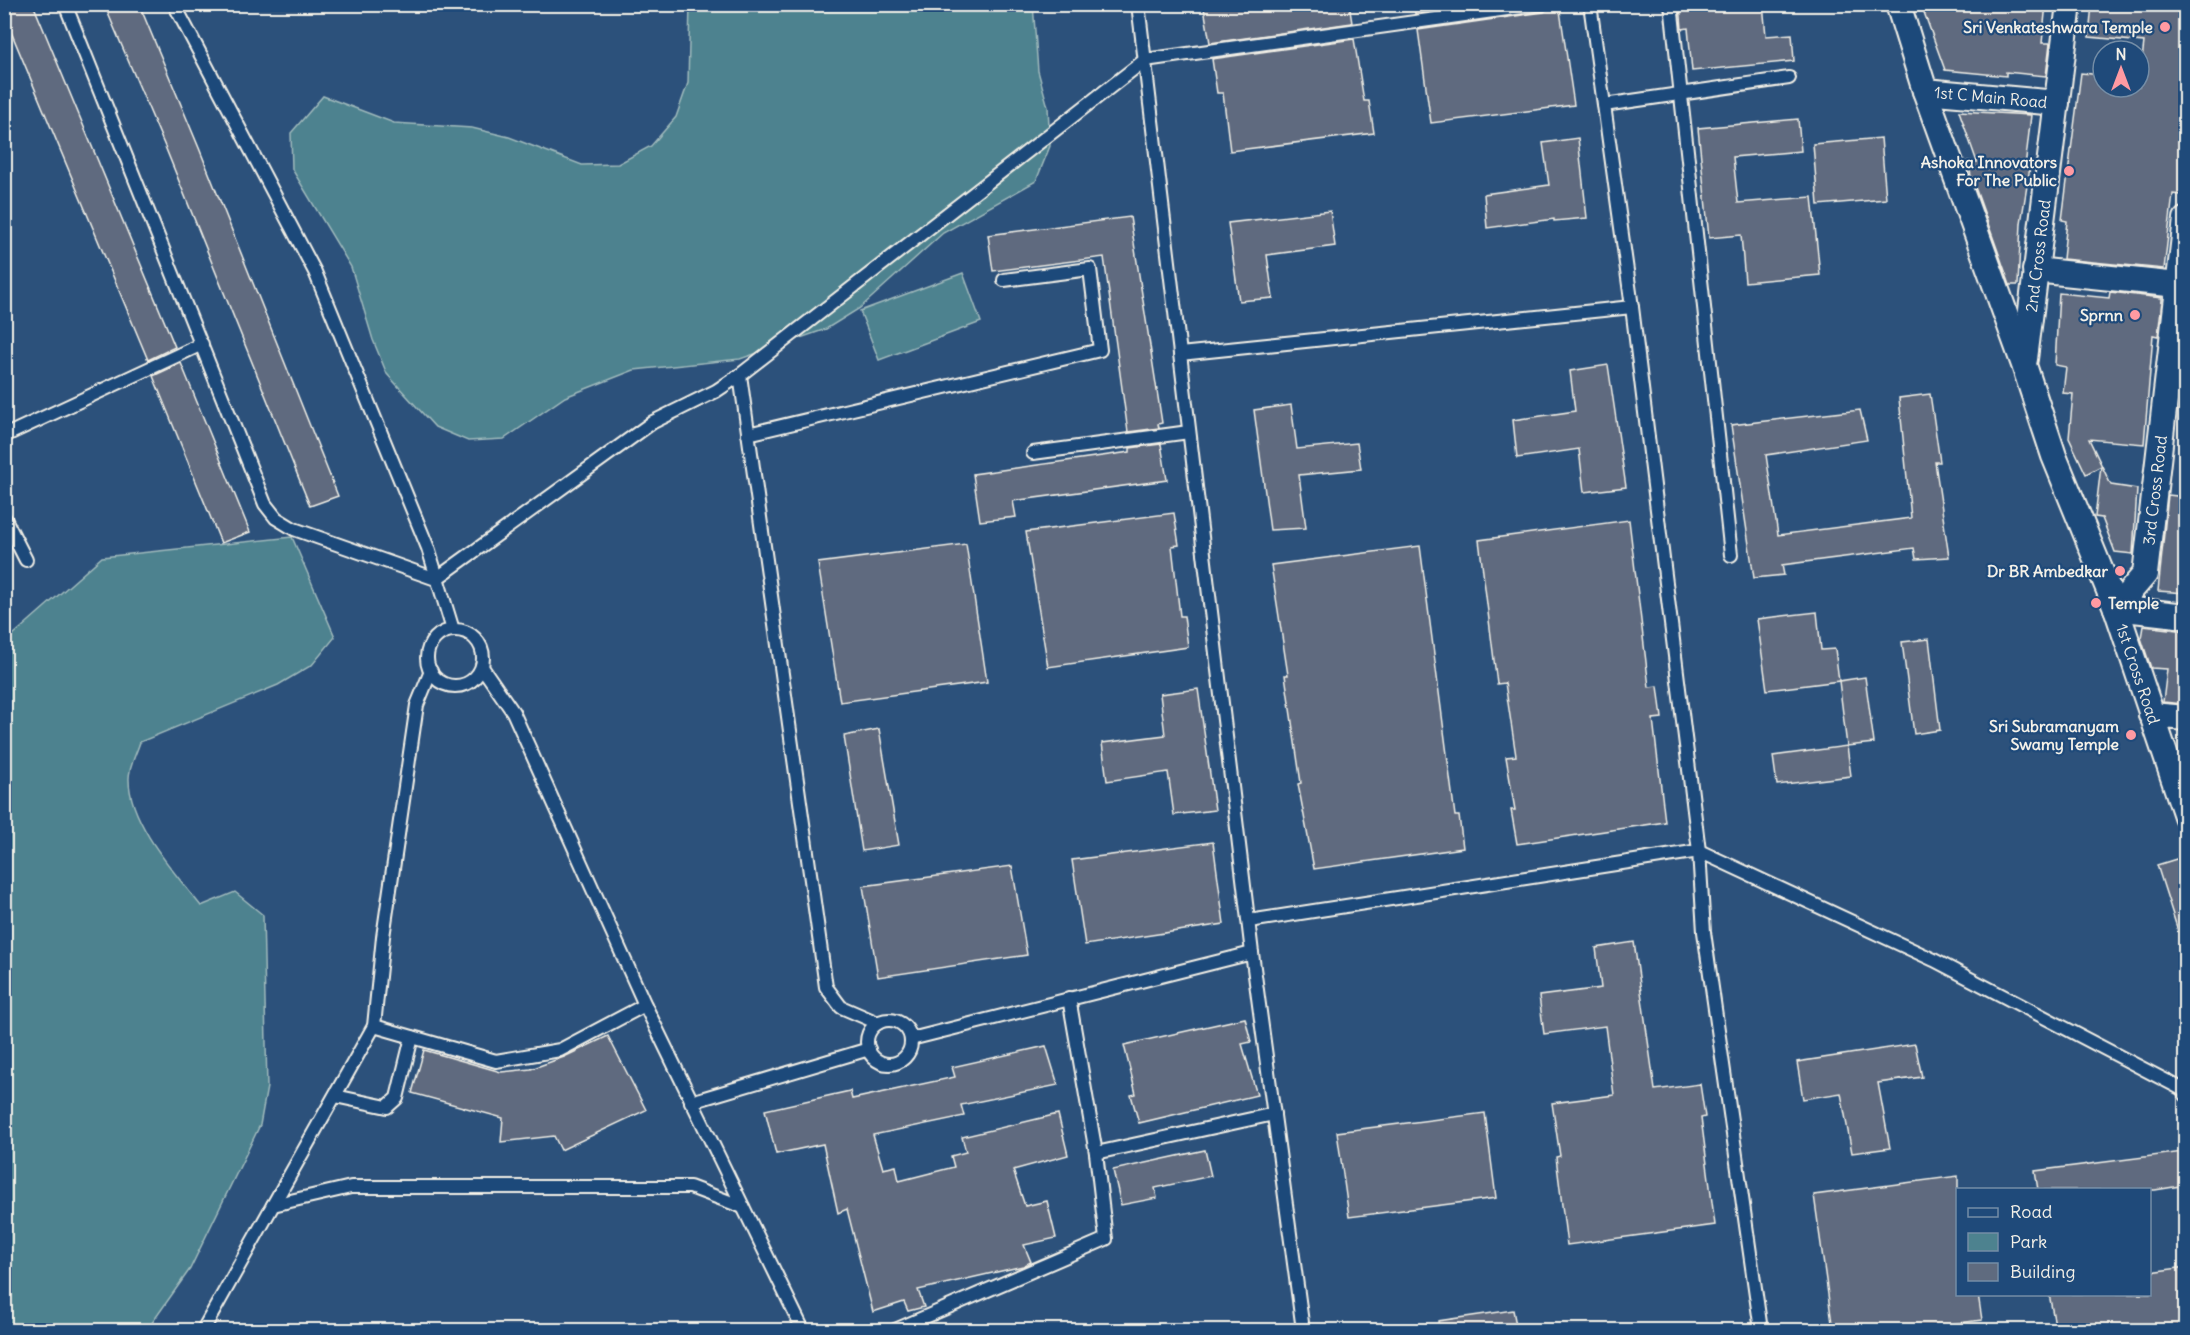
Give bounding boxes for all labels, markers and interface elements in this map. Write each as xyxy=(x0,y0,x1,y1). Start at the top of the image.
place label: Sri Venkateshwara Temple xyxy=(1963,17,2153,38)
marker: Sri Venkateshwara Temple xyxy=(2158,20,2172,34)
north arrow xyxy=(2091,39,2151,99)
text: N xyxy=(2115,44,2127,64)
street label: 1st C Main Road xyxy=(1933,82,2048,112)
place label: Ashoka Innovators For The Public xyxy=(1921,152,2057,190)
marker: Ashoka Innovators For The Public xyxy=(2062,164,2076,178)
street label: 2nd Cross Road xyxy=(2021,198,2055,313)
place label: Sprnn xyxy=(2080,305,2123,326)
marker: Sprnn xyxy=(2128,308,2142,322)
street label: 3rd Cross Road xyxy=(2138,434,2171,546)
place label: Dr BR Ambedkar xyxy=(1987,561,2108,581)
marker: Dr BR Ambedkar xyxy=(2113,564,2127,578)
place label: Temple xyxy=(2108,593,2160,614)
marker: Temple xyxy=(2089,596,2103,610)
street label: 1st Cross Road xyxy=(2112,621,2164,727)
place label: Sri Subramanyam Swamy Temple xyxy=(1989,716,2119,755)
marker: Sri Subramanyam Swamy Temple xyxy=(2124,728,2138,742)
legend xyxy=(1956,1188,2151,1296)
text: Road xyxy=(2010,1200,2053,1223)
text: Park xyxy=(2010,1230,2047,1253)
text: Building xyxy=(2010,1260,2075,1283)

